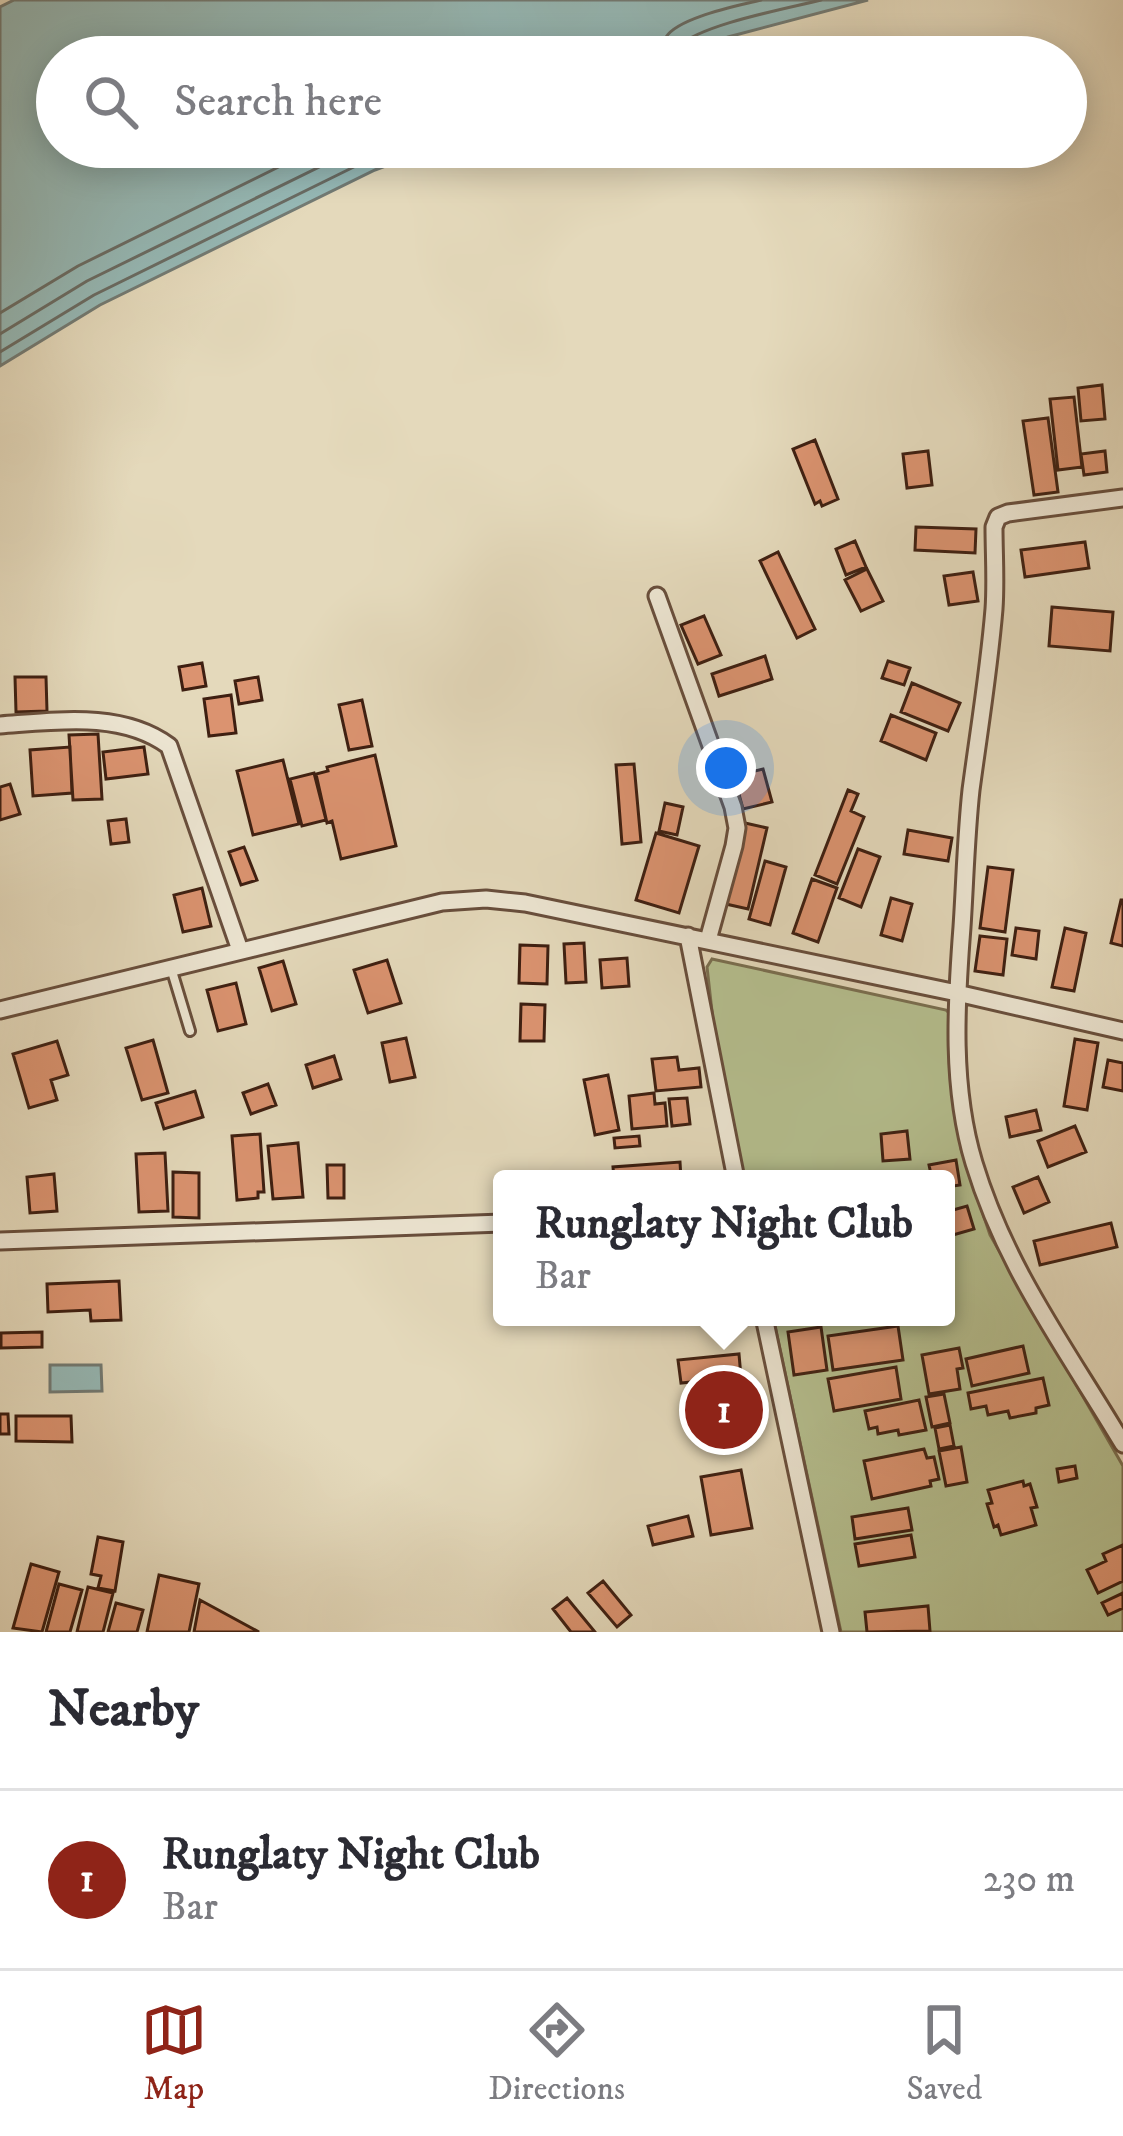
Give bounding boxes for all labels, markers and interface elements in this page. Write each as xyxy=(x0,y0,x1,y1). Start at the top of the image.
search box xyxy=(36,36,1087,168)
icon: search xyxy=(78,69,144,135)
text: Search here xyxy=(174,74,382,130)
your location xyxy=(696,738,756,798)
popup xyxy=(493,1170,955,1326)
text: Runglaty Night Club xyxy=(535,1196,913,1252)
text: Bar xyxy=(535,1252,591,1301)
pin: 1 xyxy=(685,1365,763,1455)
text: Nearby xyxy=(48,1678,199,1742)
text: Runglaty Night Club xyxy=(162,1827,540,1883)
text: 1 xyxy=(80,1855,94,1904)
text: 230 m xyxy=(983,1855,1075,1904)
text: Bar xyxy=(162,1883,218,1932)
tab: Map xyxy=(141,1997,207,2110)
tab: Directions xyxy=(488,1997,625,2110)
tab: Saved xyxy=(906,1997,982,2110)

